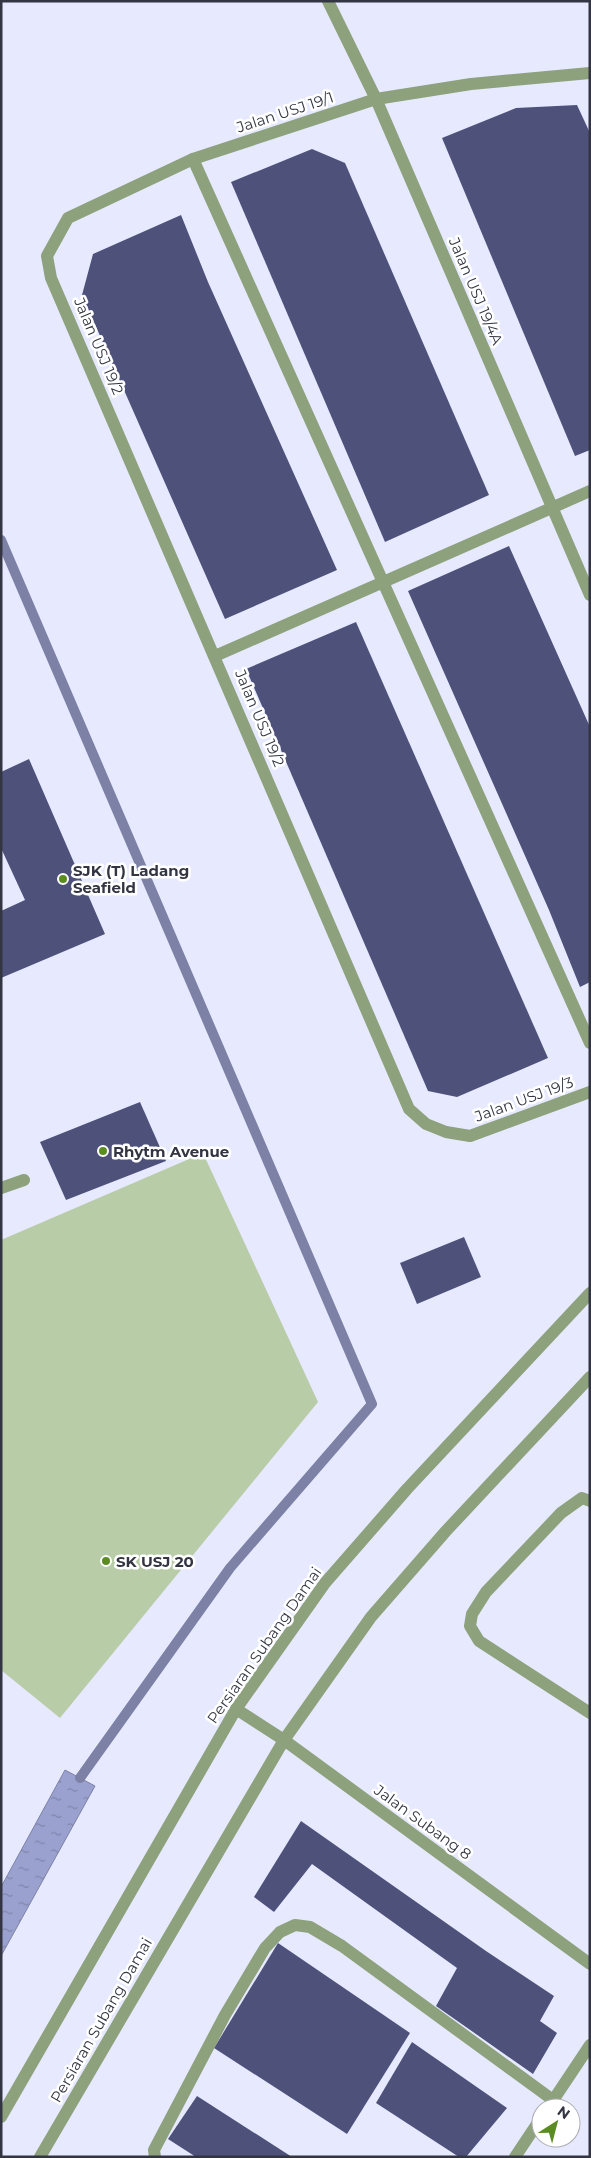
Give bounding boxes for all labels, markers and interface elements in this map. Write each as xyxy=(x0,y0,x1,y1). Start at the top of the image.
street label: Jalan USJ 19/1 xyxy=(233,87,336,137)
street label: Jalan USJ 19/4A xyxy=(444,234,507,348)
street label: Jalan USJ 19/2 xyxy=(70,294,128,397)
street label: Jalan USJ 19/2 xyxy=(231,666,289,769)
place label: SJK (T) Ladang Seafield xyxy=(73,861,189,897)
marker: SJK (T) Ladang Seafield xyxy=(57,873,69,885)
street label: Jalan USJ 19/3 xyxy=(471,1072,576,1126)
place label: Rhytm Avenue xyxy=(113,1142,229,1161)
marker: Rhytm Avenue xyxy=(97,1145,109,1157)
place label: SK USJ 20 xyxy=(116,1552,194,1571)
marker: SK USJ 20 xyxy=(100,1555,112,1567)
street label: Persiaran Subang Damai xyxy=(203,1563,325,1727)
street label: Jalan Subang 8 xyxy=(370,1780,475,1864)
street label: Persiaran Subang Damai xyxy=(46,1934,156,2106)
north arrow xyxy=(531,2098,581,2148)
text: N xyxy=(554,2102,574,2123)

